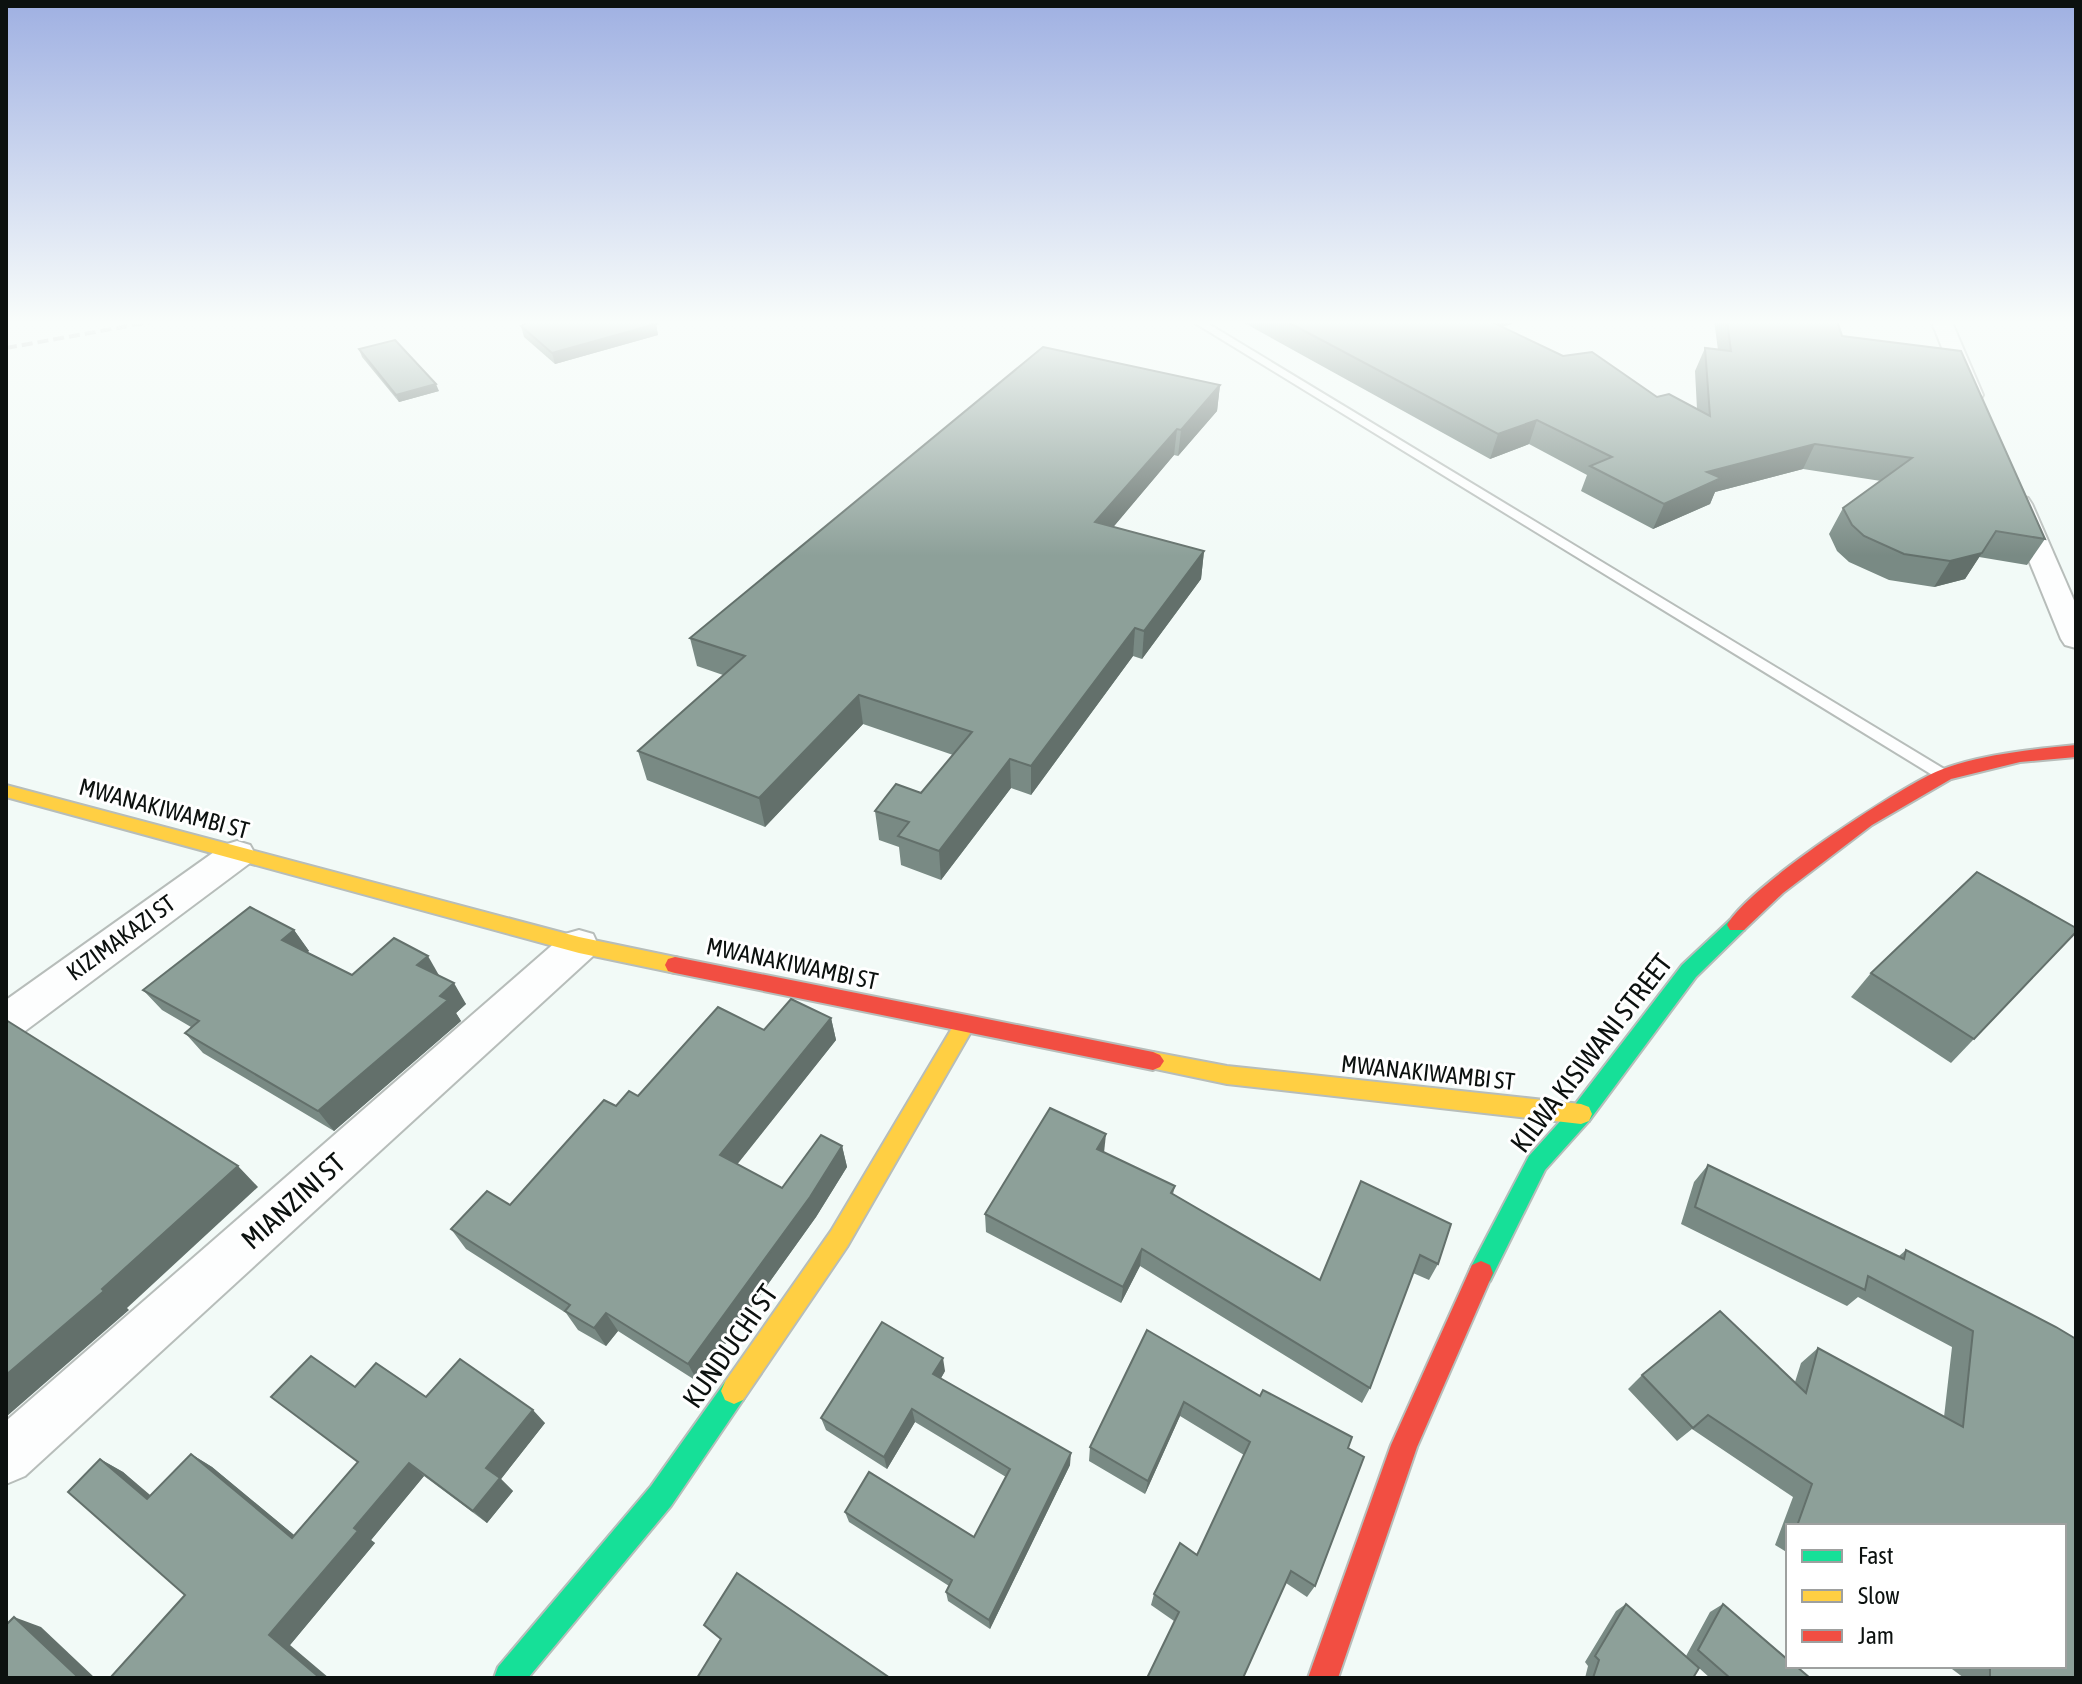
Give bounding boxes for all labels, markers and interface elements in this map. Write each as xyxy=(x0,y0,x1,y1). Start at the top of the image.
street label: MWANAKIWAMBI ST xyxy=(76,773,252,844)
street label: KIZIMAKAZI ST xyxy=(61,889,180,986)
street label: MWANAKIWAMBI ST xyxy=(704,932,881,995)
street label: KILWA KISIWANI STREET xyxy=(1504,948,1678,1158)
street label: MWANAKIWAMBI ST xyxy=(1340,1050,1517,1095)
street label: MIANZINI ST xyxy=(235,1146,351,1256)
street label: KUNDUCHI ST xyxy=(676,1278,784,1414)
legend xyxy=(1786,1524,2066,1668)
text: Fast xyxy=(1858,1542,1894,1569)
text: Slow xyxy=(1858,1582,1900,1609)
text: Jam xyxy=(1858,1622,1894,1649)

